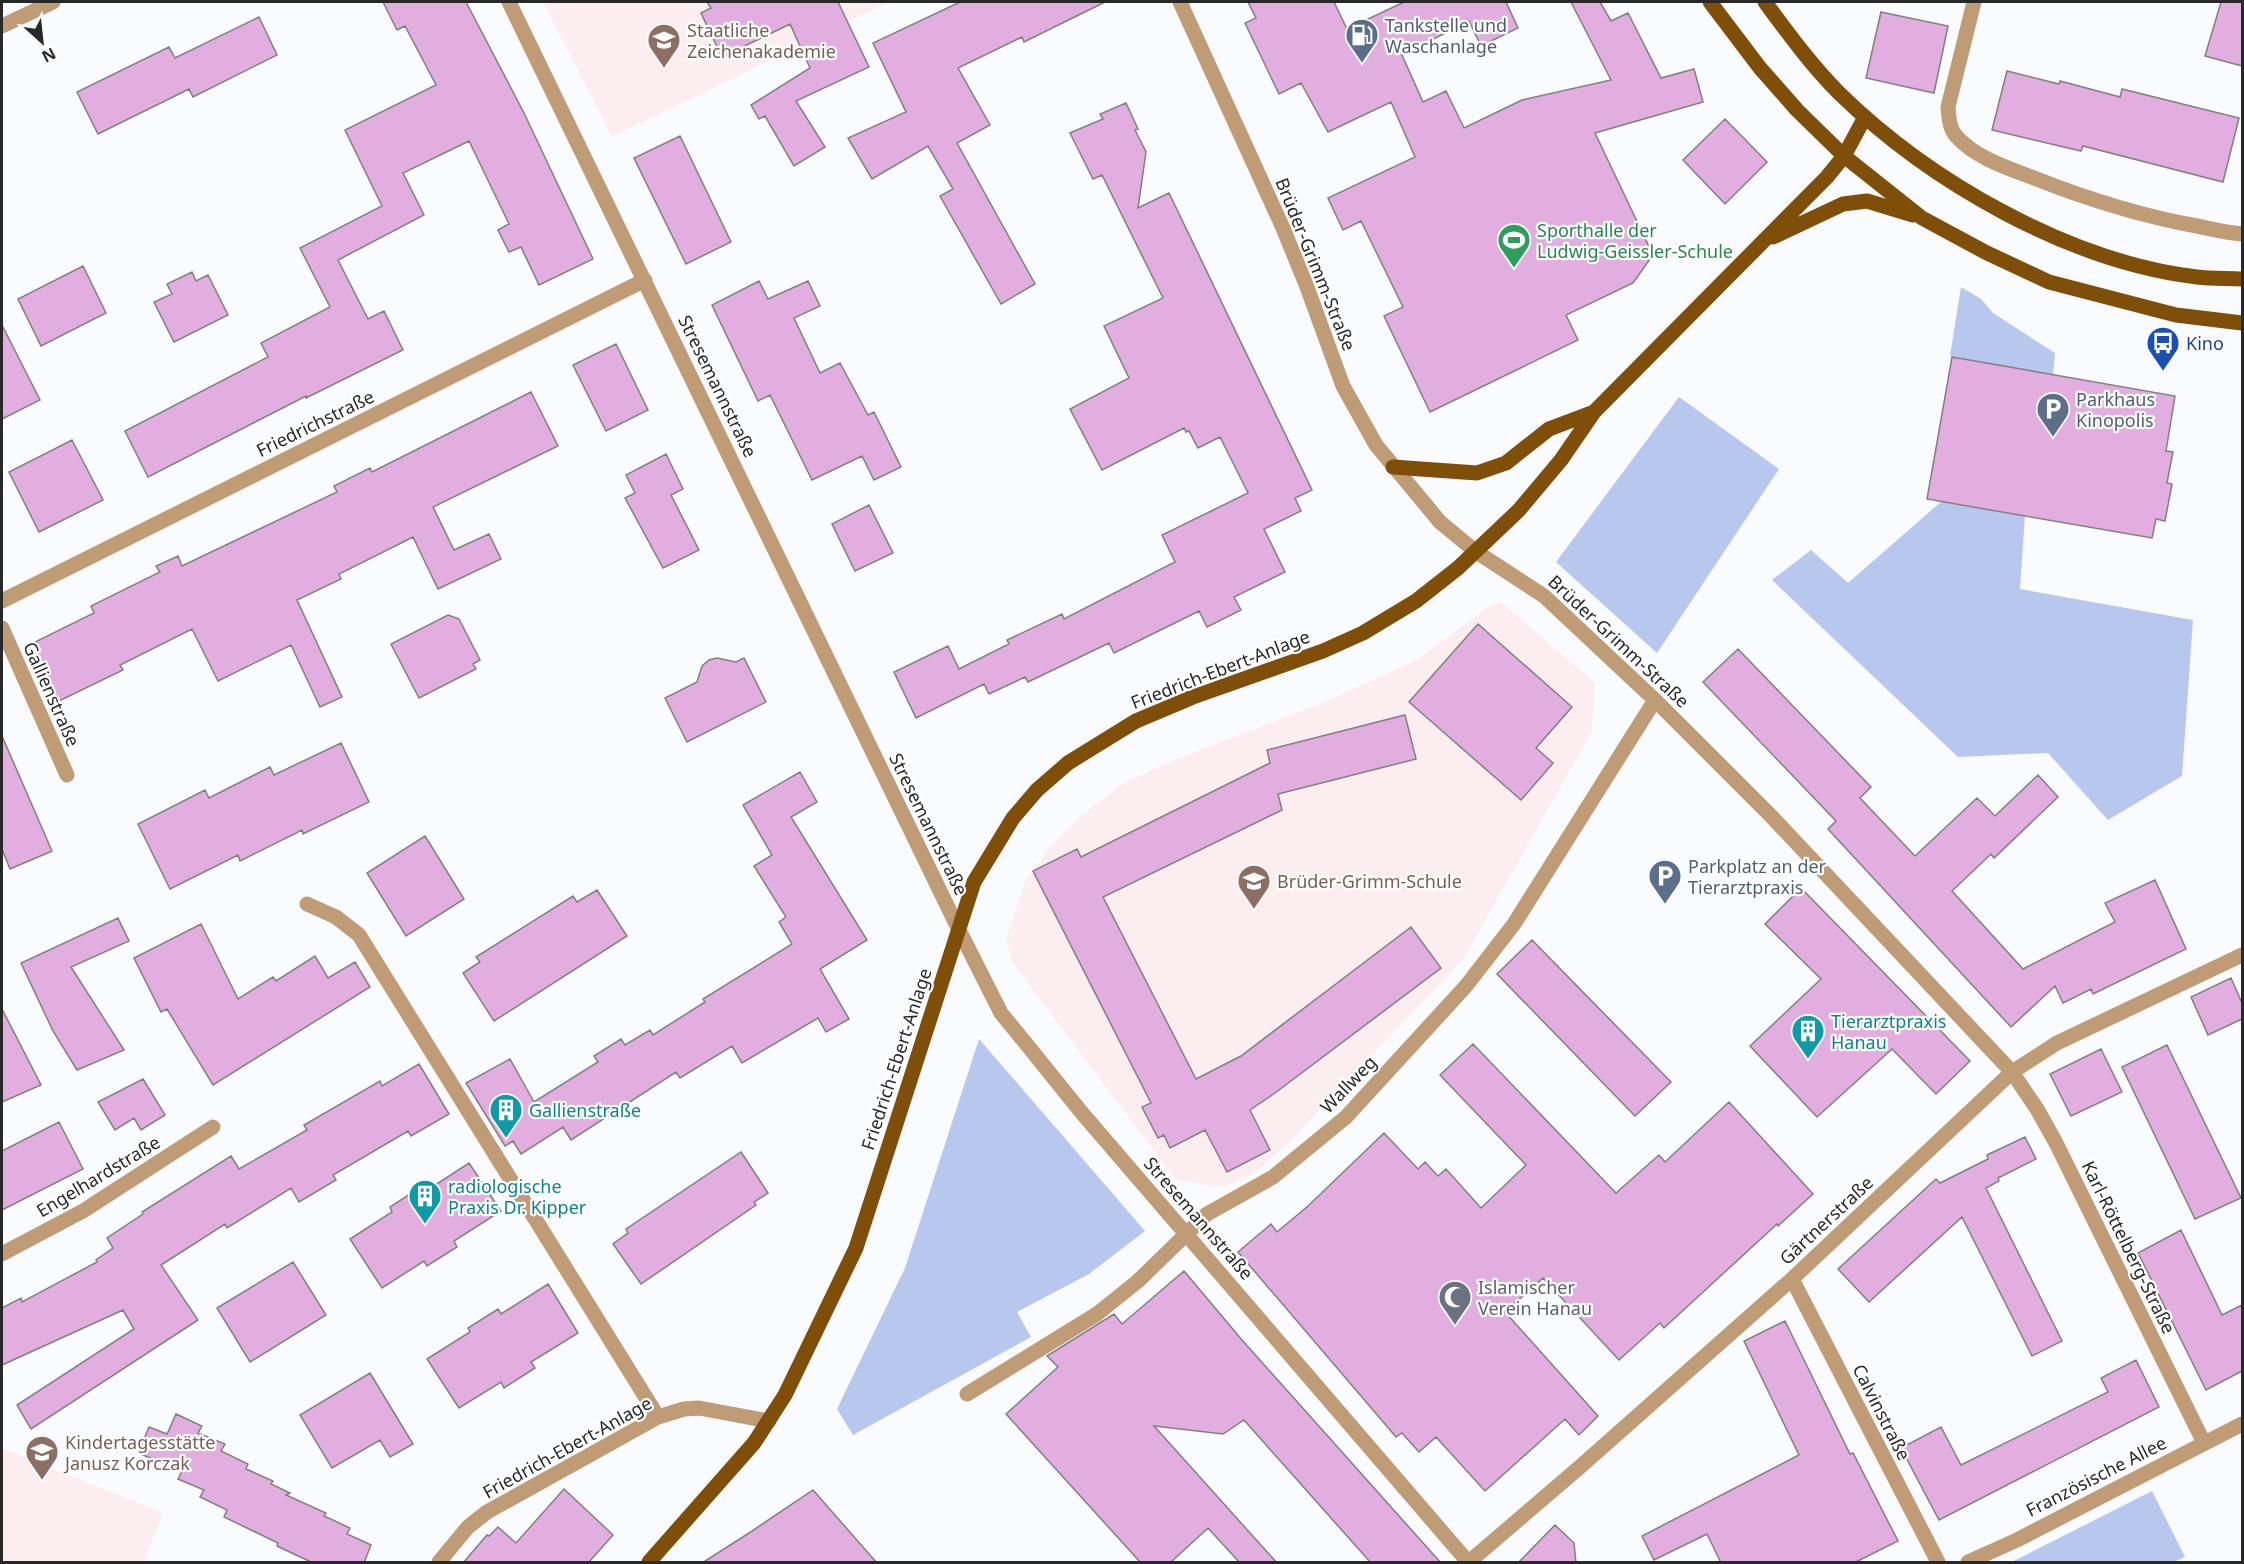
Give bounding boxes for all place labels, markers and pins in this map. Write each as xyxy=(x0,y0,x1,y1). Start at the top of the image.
place label: Tankstelle und Waschanlage xyxy=(1385,13,1507,58)
fuel station icon: Tankstelle und Waschanlage xyxy=(1344,17,1380,64)
place label: Staatliche Zeichenakademie xyxy=(687,18,836,63)
school or university icon: Staatliche Zeichenakademie xyxy=(646,22,682,69)
place label: Sporthalle der Ludwig-Geissler-Schule xyxy=(1537,218,1733,263)
sports icon: Sporthalle der Ludwig-Geissler-Schule xyxy=(1496,222,1532,269)
bus stop icon: Kino xyxy=(2145,325,2181,372)
place label: Kino xyxy=(2186,331,2224,355)
place label: Parkhaus Kinopolis xyxy=(2076,387,2155,432)
parking icon: Parkhaus Kinopolis xyxy=(2035,391,2071,438)
place label: Parkplatz an der Tierarztpraxis xyxy=(1688,854,1827,899)
parking icon: Parkplatz an der Tierarztpraxis xyxy=(1647,858,1683,905)
school or university icon: Brüder-Grimm-Schule xyxy=(1236,863,1272,910)
place label: Brüder-Grimm-Schule xyxy=(1277,869,1462,893)
place label: Tierarztpraxis Hanau xyxy=(1831,1009,1946,1054)
building icon: Tierarztpraxis Hanau xyxy=(1790,1013,1826,1060)
building icon: Gallienstraße xyxy=(488,1092,524,1139)
place label: Gallienstraße xyxy=(529,1098,641,1122)
place label: radiologische Praxis Dr. Kipper xyxy=(448,1174,587,1219)
building icon: radiologische Praxis Dr. Kipper xyxy=(407,1178,443,1225)
place label: Islamischer Verein Hanau xyxy=(1478,1275,1592,1320)
mosque icon: Islamischer Verein Hanau xyxy=(1437,1279,1473,1326)
place label: Kindertagesstätte Janusz Korczak xyxy=(63,1430,215,1475)
school or university icon: Kindertagesstätte Janusz Korczak xyxy=(24,1434,60,1481)

